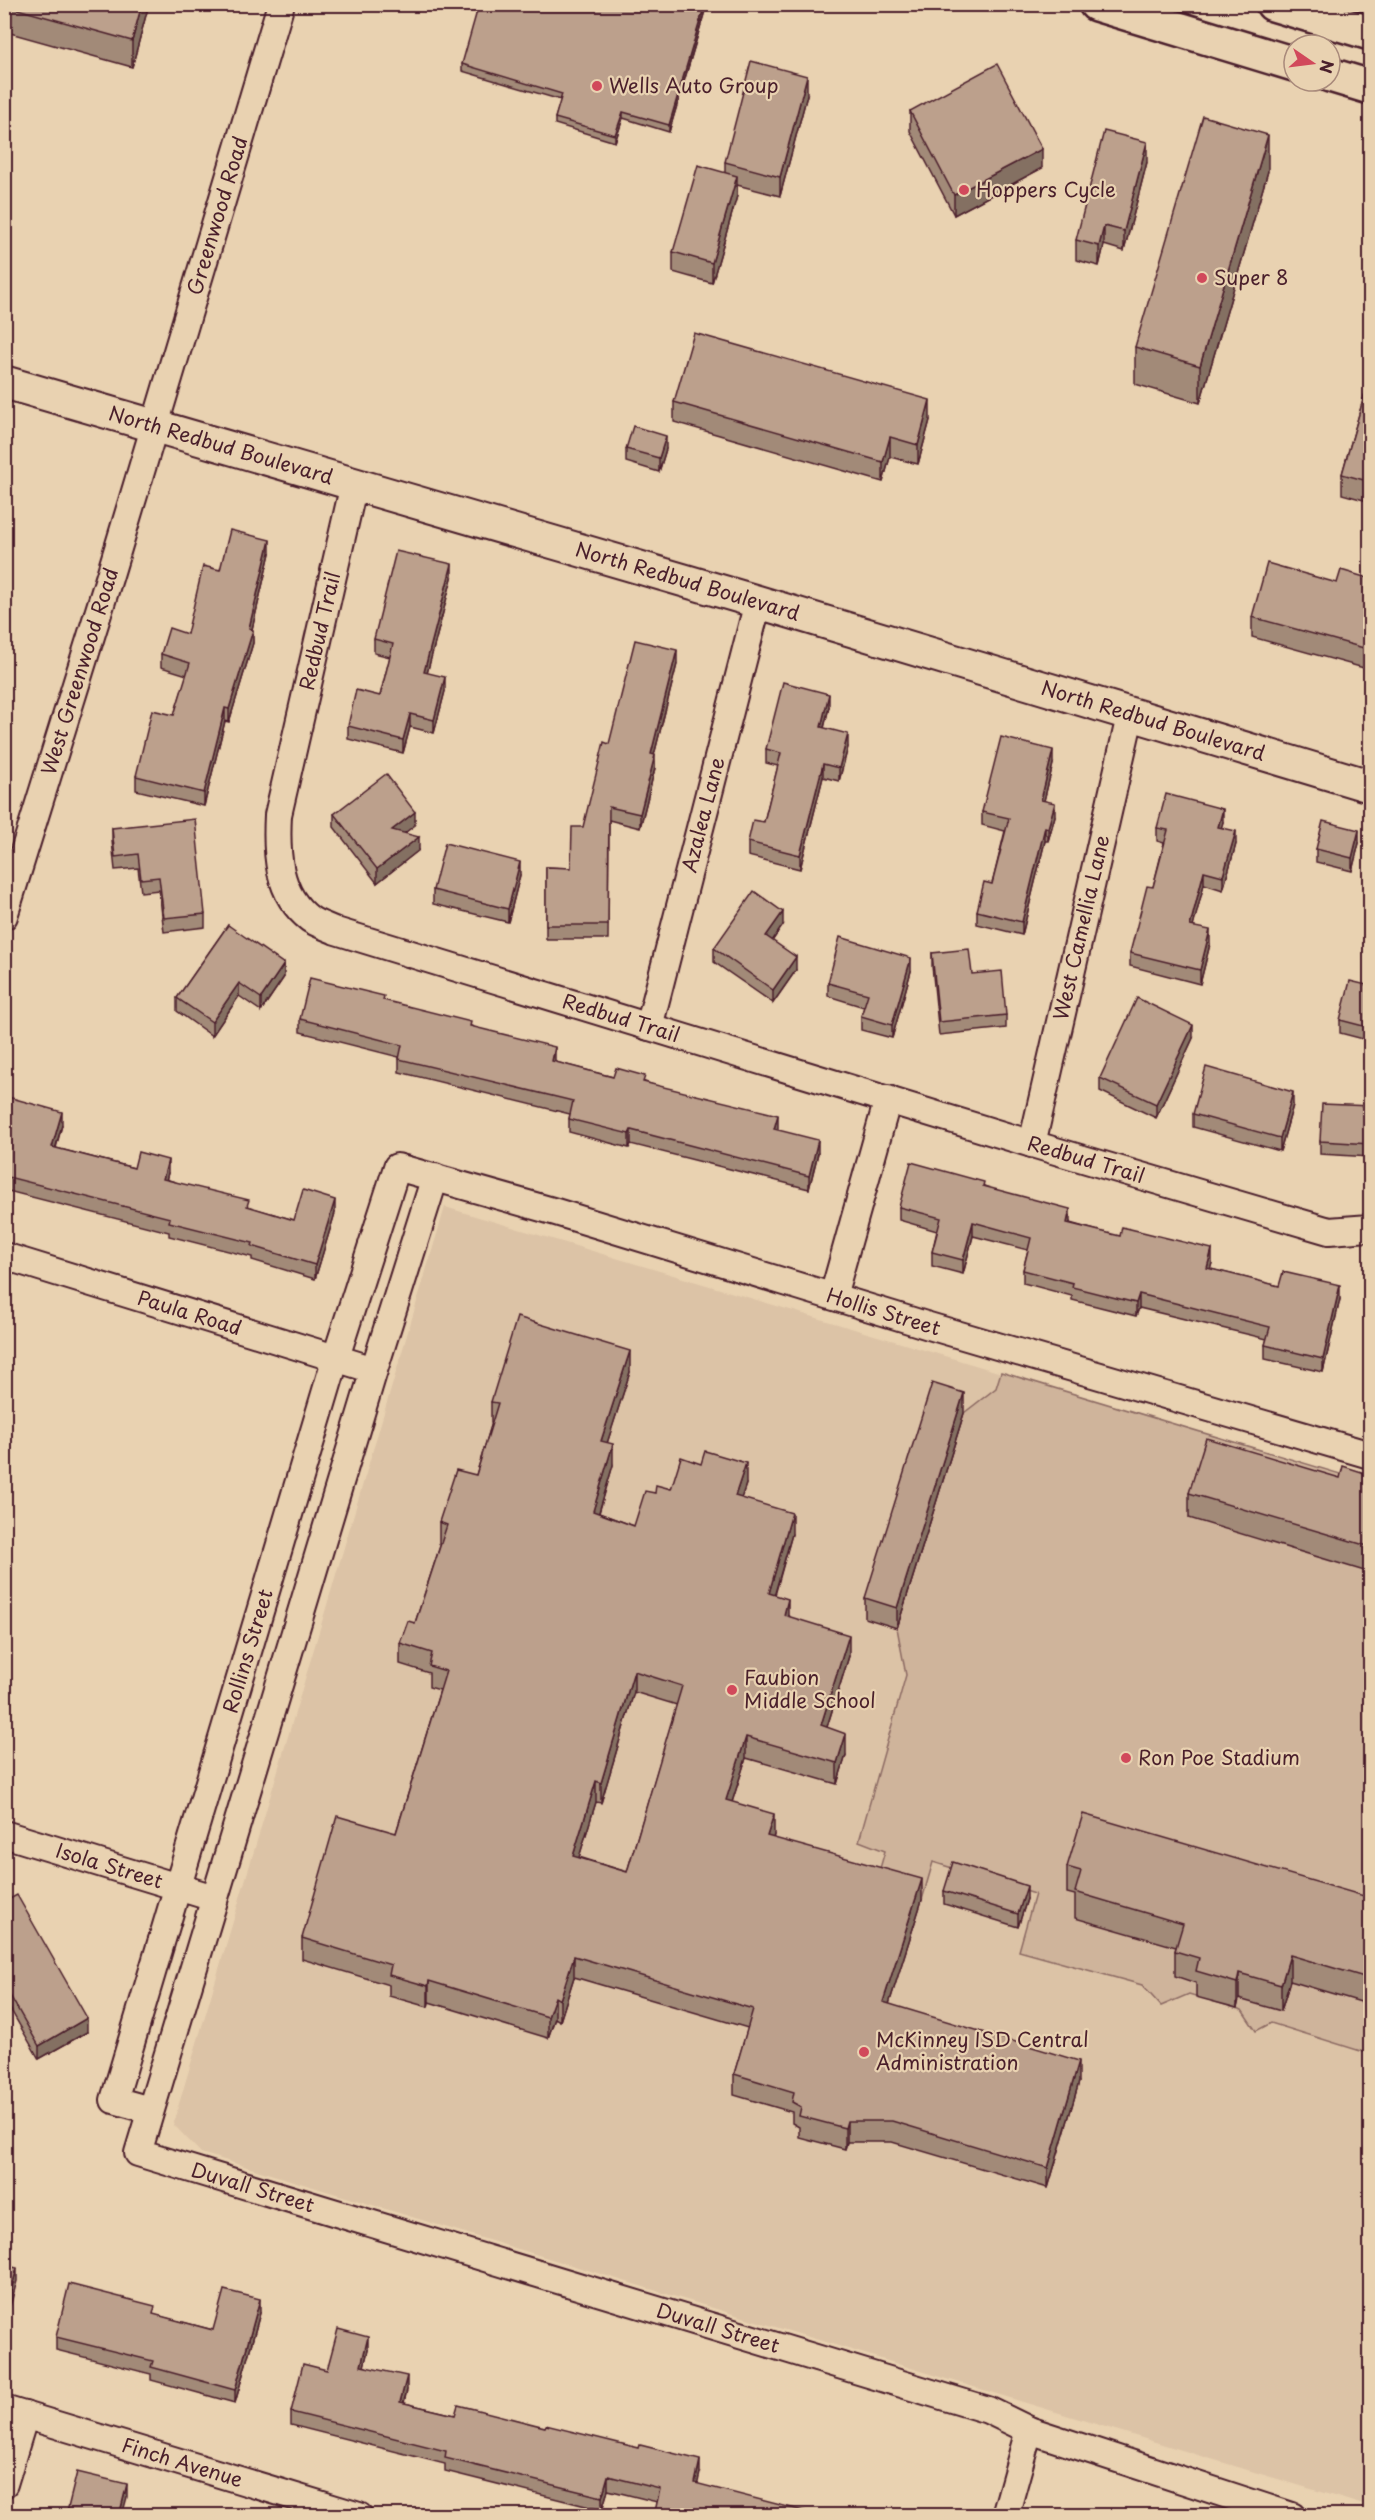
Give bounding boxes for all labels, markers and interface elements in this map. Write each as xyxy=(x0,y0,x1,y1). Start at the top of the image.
north arrow xyxy=(1282,33,1342,93)
text: N xyxy=(1314,58,1341,76)
place label: Wells Auto Group xyxy=(609,70,779,100)
marker: Wells Auto Group xyxy=(590,79,604,93)
street label: Greenwood Road xyxy=(179,133,255,299)
place label: Hoppers Cycle xyxy=(976,174,1116,204)
marker: Hoppers Cycle xyxy=(957,183,971,197)
place label: Super 8 xyxy=(1214,262,1288,292)
marker: Super 8 xyxy=(1195,271,1209,285)
street label: North Redbud Boulevard xyxy=(105,397,337,491)
street label: North Redbud Boulevard xyxy=(572,534,804,628)
street label: West Greenwood Road xyxy=(33,564,125,779)
street label: Redbud Trail xyxy=(291,568,347,693)
street label: North Redbud Boulevard xyxy=(1038,672,1269,768)
street label: Azalea Lane xyxy=(673,754,732,876)
street label: West Camellia Lane xyxy=(1045,832,1116,1023)
street label: Redbud Trail xyxy=(559,985,684,1049)
street label: Redbud Trail xyxy=(1024,1127,1149,1190)
street label: Hollis Street xyxy=(823,1280,944,1343)
street label: Paula Road xyxy=(134,1282,245,1342)
street label: Rollins Street xyxy=(214,1585,280,1716)
place label: Faubion Middle School xyxy=(744,1662,876,1715)
marker: Faubion Middle School xyxy=(725,1683,739,1697)
place label: Ron Poe Stadium xyxy=(1138,1742,1300,1772)
marker: Ron Poe Stadium xyxy=(1119,1751,1133,1765)
street label: Isola Street xyxy=(52,1835,167,1896)
place label: McKinney ISD Central Administration xyxy=(876,2024,1089,2077)
marker: McKinney ISD Central Administration xyxy=(857,2045,871,2059)
street label: Duvall Street xyxy=(188,2154,318,2219)
street label: Duvall Street xyxy=(653,2295,783,2360)
street label: Finch Avenue xyxy=(118,2429,247,2494)

